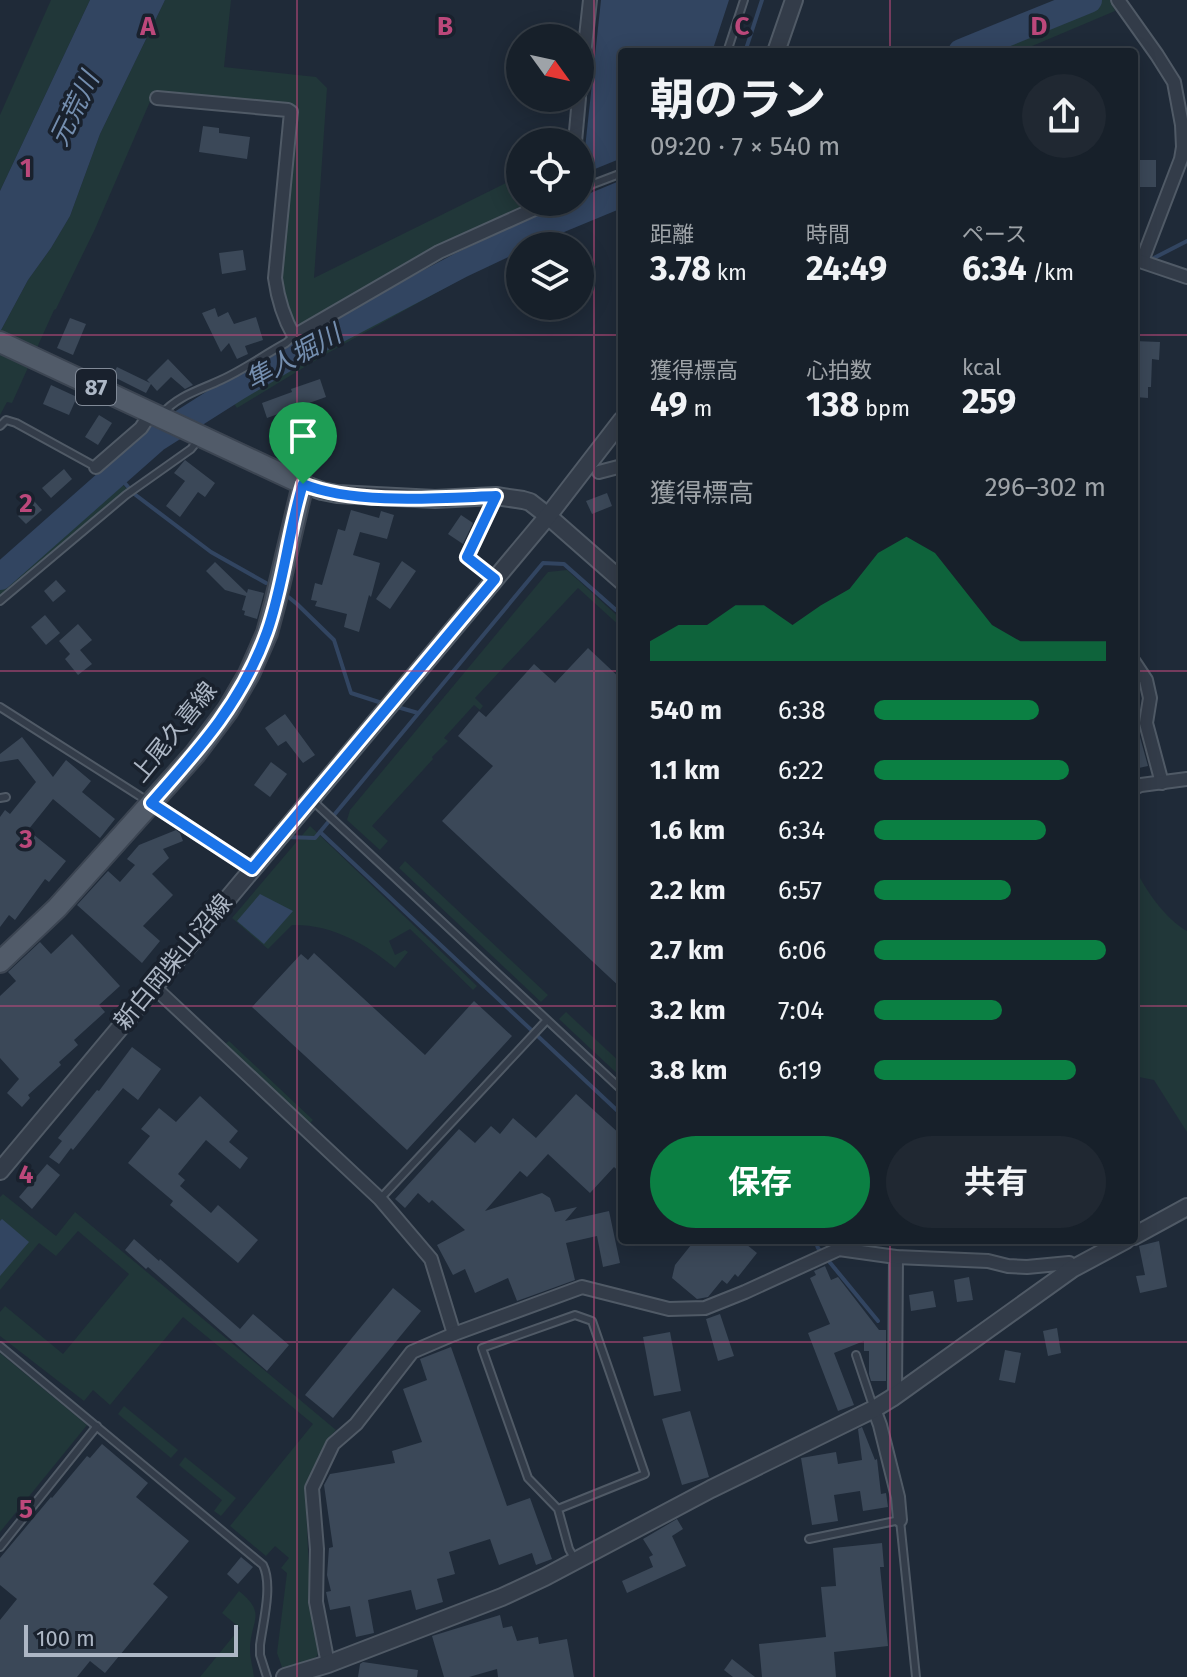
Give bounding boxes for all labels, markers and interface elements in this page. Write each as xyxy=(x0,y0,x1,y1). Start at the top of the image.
text: A xyxy=(139,11,156,42)
text: B xyxy=(437,11,453,42)
text: C xyxy=(735,11,750,42)
text: D xyxy=(1031,11,1048,42)
north arrow xyxy=(506,24,594,112)
map controls xyxy=(506,24,594,320)
water label: 元荒川 xyxy=(43,65,107,151)
text: 朝のラン xyxy=(650,74,826,127)
button: share xyxy=(1022,74,1106,158)
button: locate xyxy=(506,128,594,216)
text: 09:20 · 7 × 540 m xyxy=(650,131,840,162)
text: 1 xyxy=(20,153,32,184)
text: 距離 xyxy=(650,221,694,248)
text: 時間 xyxy=(806,221,850,248)
text: ペース xyxy=(962,221,1027,248)
button: layers xyxy=(506,232,594,320)
text: 3.78 xyxy=(650,248,711,289)
text: 24:49 xyxy=(806,248,887,289)
text: 6:34 xyxy=(962,248,1027,289)
text: km xyxy=(711,259,747,286)
text: /km xyxy=(1027,259,1074,286)
water label: 隼人堀川 xyxy=(240,317,349,396)
text: kcal xyxy=(962,354,1002,381)
text: 獲得標高 xyxy=(650,357,738,384)
text: 心拍数 xyxy=(806,357,872,384)
road number: 87 xyxy=(76,369,116,405)
text: 259 xyxy=(962,381,1016,422)
text: 49 xyxy=(650,384,688,425)
text: 138 xyxy=(806,384,859,425)
text: m xyxy=(688,395,712,422)
text: bpm xyxy=(859,395,910,422)
pin xyxy=(269,402,337,484)
icon: arrive xyxy=(281,414,325,458)
text: 296–302 m xyxy=(985,472,1106,503)
text: 獲得標高 xyxy=(650,478,754,509)
text: 2 xyxy=(19,488,33,519)
street label: 上尾久喜線 xyxy=(125,677,223,787)
text: 540 m xyxy=(650,695,722,726)
text: 6:38 xyxy=(778,695,826,726)
text: 1.1 km xyxy=(650,755,720,786)
text: 6:22 xyxy=(778,755,824,786)
text: 1.6 km xyxy=(650,815,725,846)
text: 6:34 xyxy=(778,815,825,846)
text: 3 xyxy=(18,824,33,855)
text: 2.2 km xyxy=(650,875,726,906)
text: 6:57 xyxy=(778,875,822,906)
street label: 新白岡柴山沼線 xyxy=(108,889,238,1035)
text: 2.7 km xyxy=(650,935,724,966)
text: 6:06 xyxy=(778,935,826,966)
text: 3.2 km xyxy=(650,995,726,1026)
text: 7:04 xyxy=(778,995,824,1026)
text: 3.8 km xyxy=(650,1055,727,1086)
text: 6:19 xyxy=(778,1055,822,1086)
button: 保存 xyxy=(650,1136,870,1228)
button: 共有 xyxy=(886,1136,1106,1228)
text: 4 xyxy=(19,1159,34,1190)
text: 5 xyxy=(19,1494,33,1525)
scale bar xyxy=(24,1621,238,1657)
text: 100 m xyxy=(36,1625,95,1652)

